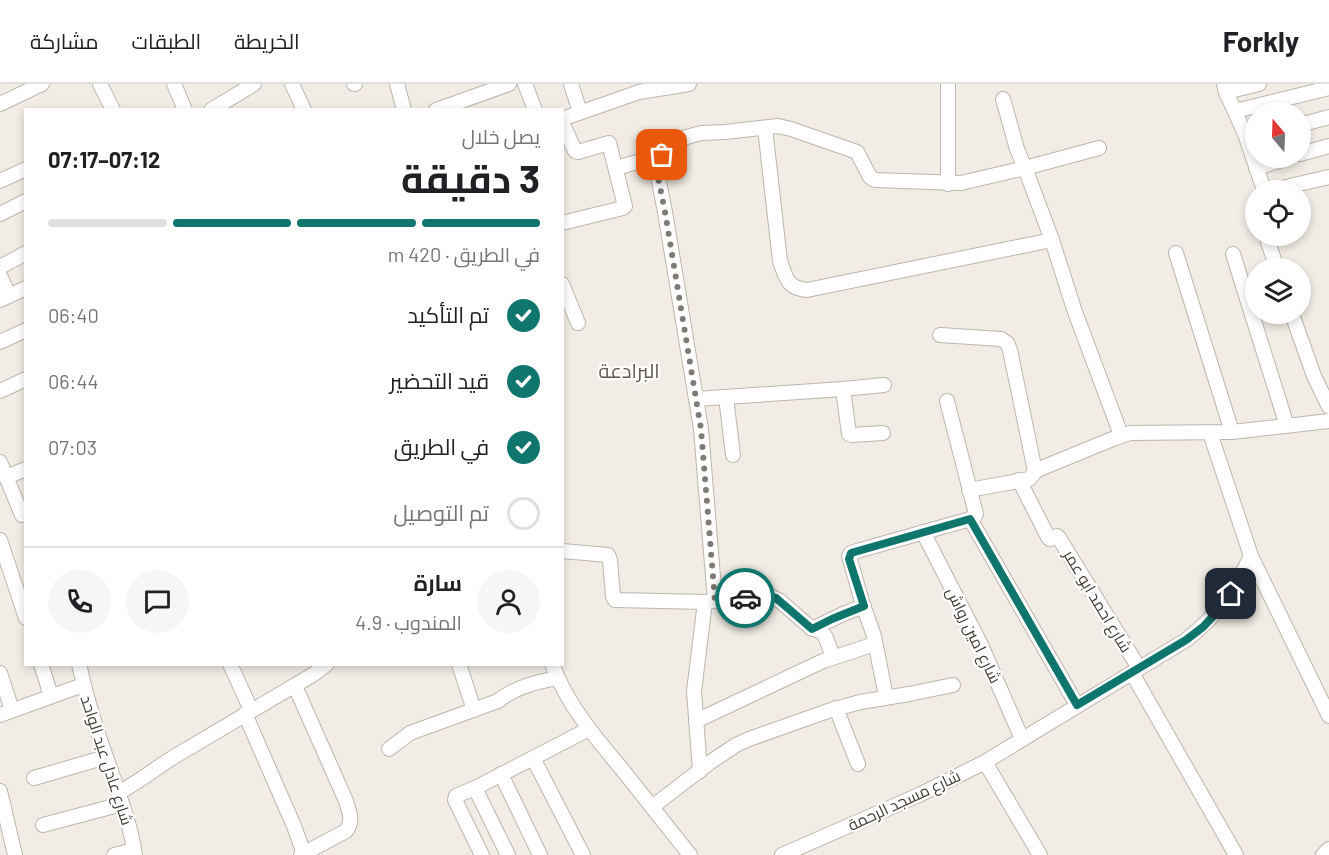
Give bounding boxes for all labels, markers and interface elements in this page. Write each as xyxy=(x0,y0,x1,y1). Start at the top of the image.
text: Forkly xyxy=(1223,24,1299,58)
text: مشاركة xyxy=(30,28,99,53)
text: الطبقات xyxy=(132,28,201,53)
text: الخريطة xyxy=(234,28,300,53)
north arrow xyxy=(1245,102,1311,168)
map controls xyxy=(1245,102,1311,324)
text: يصل خلال xyxy=(462,124,540,148)
pin xyxy=(636,129,687,180)
icon: bag xyxy=(645,138,678,171)
text: 07:12–07:17 xyxy=(48,146,160,172)
text: 3 دقيقة xyxy=(401,154,540,201)
button: locate xyxy=(1245,180,1311,246)
text: في الطريق · 420 m xyxy=(388,242,540,266)
button: layers xyxy=(1245,258,1311,324)
icon: check xyxy=(507,299,540,332)
text: تم التأكيد xyxy=(407,301,489,327)
text: 06:40 xyxy=(48,303,99,327)
district label: البرادعة xyxy=(598,358,660,383)
icon: check xyxy=(507,365,540,398)
text: قيد التحضير xyxy=(389,367,489,393)
text: 06:44 xyxy=(48,369,98,393)
icon: check xyxy=(507,431,540,464)
text: في الطريق xyxy=(394,433,489,459)
text: 07:03 xyxy=(48,435,97,459)
text: تم التوصيل xyxy=(393,499,489,525)
street label: شارع احمد ابو عمر xyxy=(1057,545,1136,657)
courier xyxy=(715,568,775,628)
pin xyxy=(1205,568,1256,619)
text: سارة xyxy=(414,569,462,595)
button: phone xyxy=(48,570,111,633)
button: chat xyxy=(126,570,189,633)
button: person xyxy=(477,570,540,633)
icon: home xyxy=(1214,577,1247,610)
icon: car xyxy=(729,582,762,615)
street label: شارع امين رواش xyxy=(940,584,1006,687)
text: المندوب · 4.9 xyxy=(355,610,462,634)
street label: شارع عادل عبد الواحد xyxy=(75,692,137,828)
street label: شارع مسجد الرحمة xyxy=(844,765,964,837)

